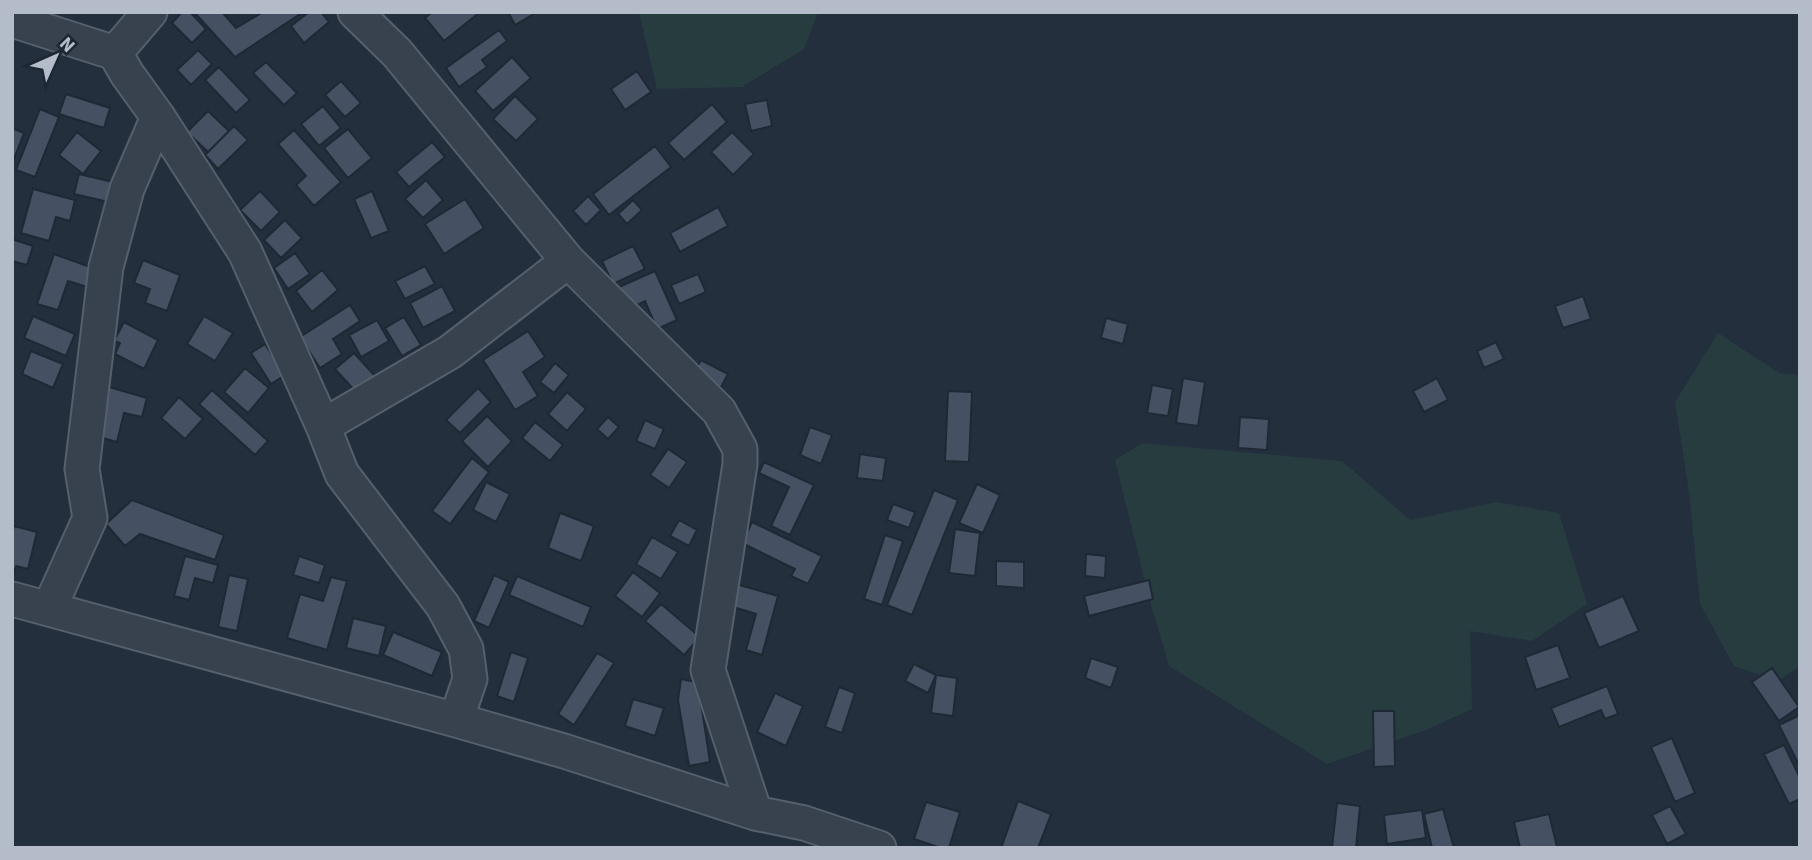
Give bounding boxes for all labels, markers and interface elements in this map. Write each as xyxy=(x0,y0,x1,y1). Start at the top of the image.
north arrow xyxy=(21,21,91,91)
text: N xyxy=(53,31,81,59)

